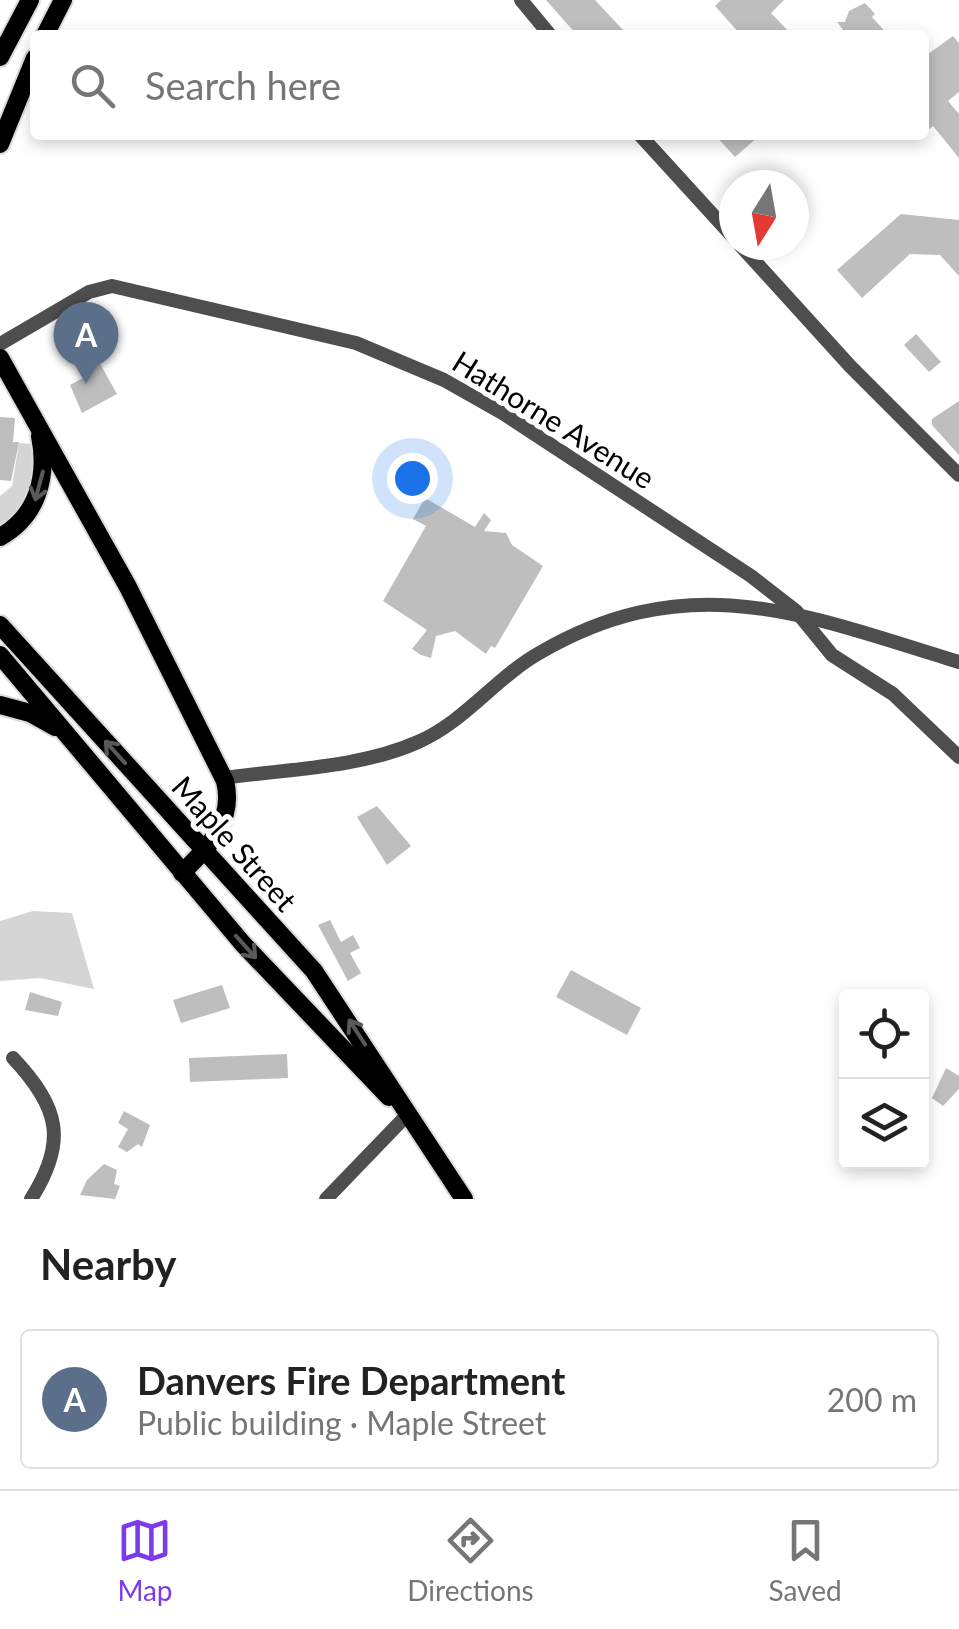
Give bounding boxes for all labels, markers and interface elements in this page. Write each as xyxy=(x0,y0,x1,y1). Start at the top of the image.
search box xyxy=(30,30,929,140)
icon: search xyxy=(65,58,120,113)
text: Search here xyxy=(145,62,341,108)
north arrow xyxy=(719,170,809,260)
pin: A xyxy=(54,302,118,384)
street label: Hathorne Avenue xyxy=(446,342,662,496)
your location xyxy=(387,453,438,504)
one-way arrow xyxy=(28,470,47,501)
one-way arrow xyxy=(103,741,127,765)
street label: Maple Street xyxy=(165,768,305,918)
one-way arrow xyxy=(234,934,257,959)
map controls xyxy=(839,989,929,1169)
button: locate xyxy=(839,989,929,1079)
one-way arrow xyxy=(346,1018,367,1047)
button: layers xyxy=(839,1079,929,1169)
text: Nearby xyxy=(40,1239,177,1289)
text: Danvers Fire Department xyxy=(137,1357,565,1403)
text: A xyxy=(63,1380,86,1419)
text: 200 m xyxy=(827,1380,917,1419)
text: Public building · Maple Street xyxy=(137,1403,546,1442)
tab: Map xyxy=(117,1513,173,1607)
tab: Directions xyxy=(407,1513,534,1607)
tab: Saved xyxy=(768,1513,842,1607)

